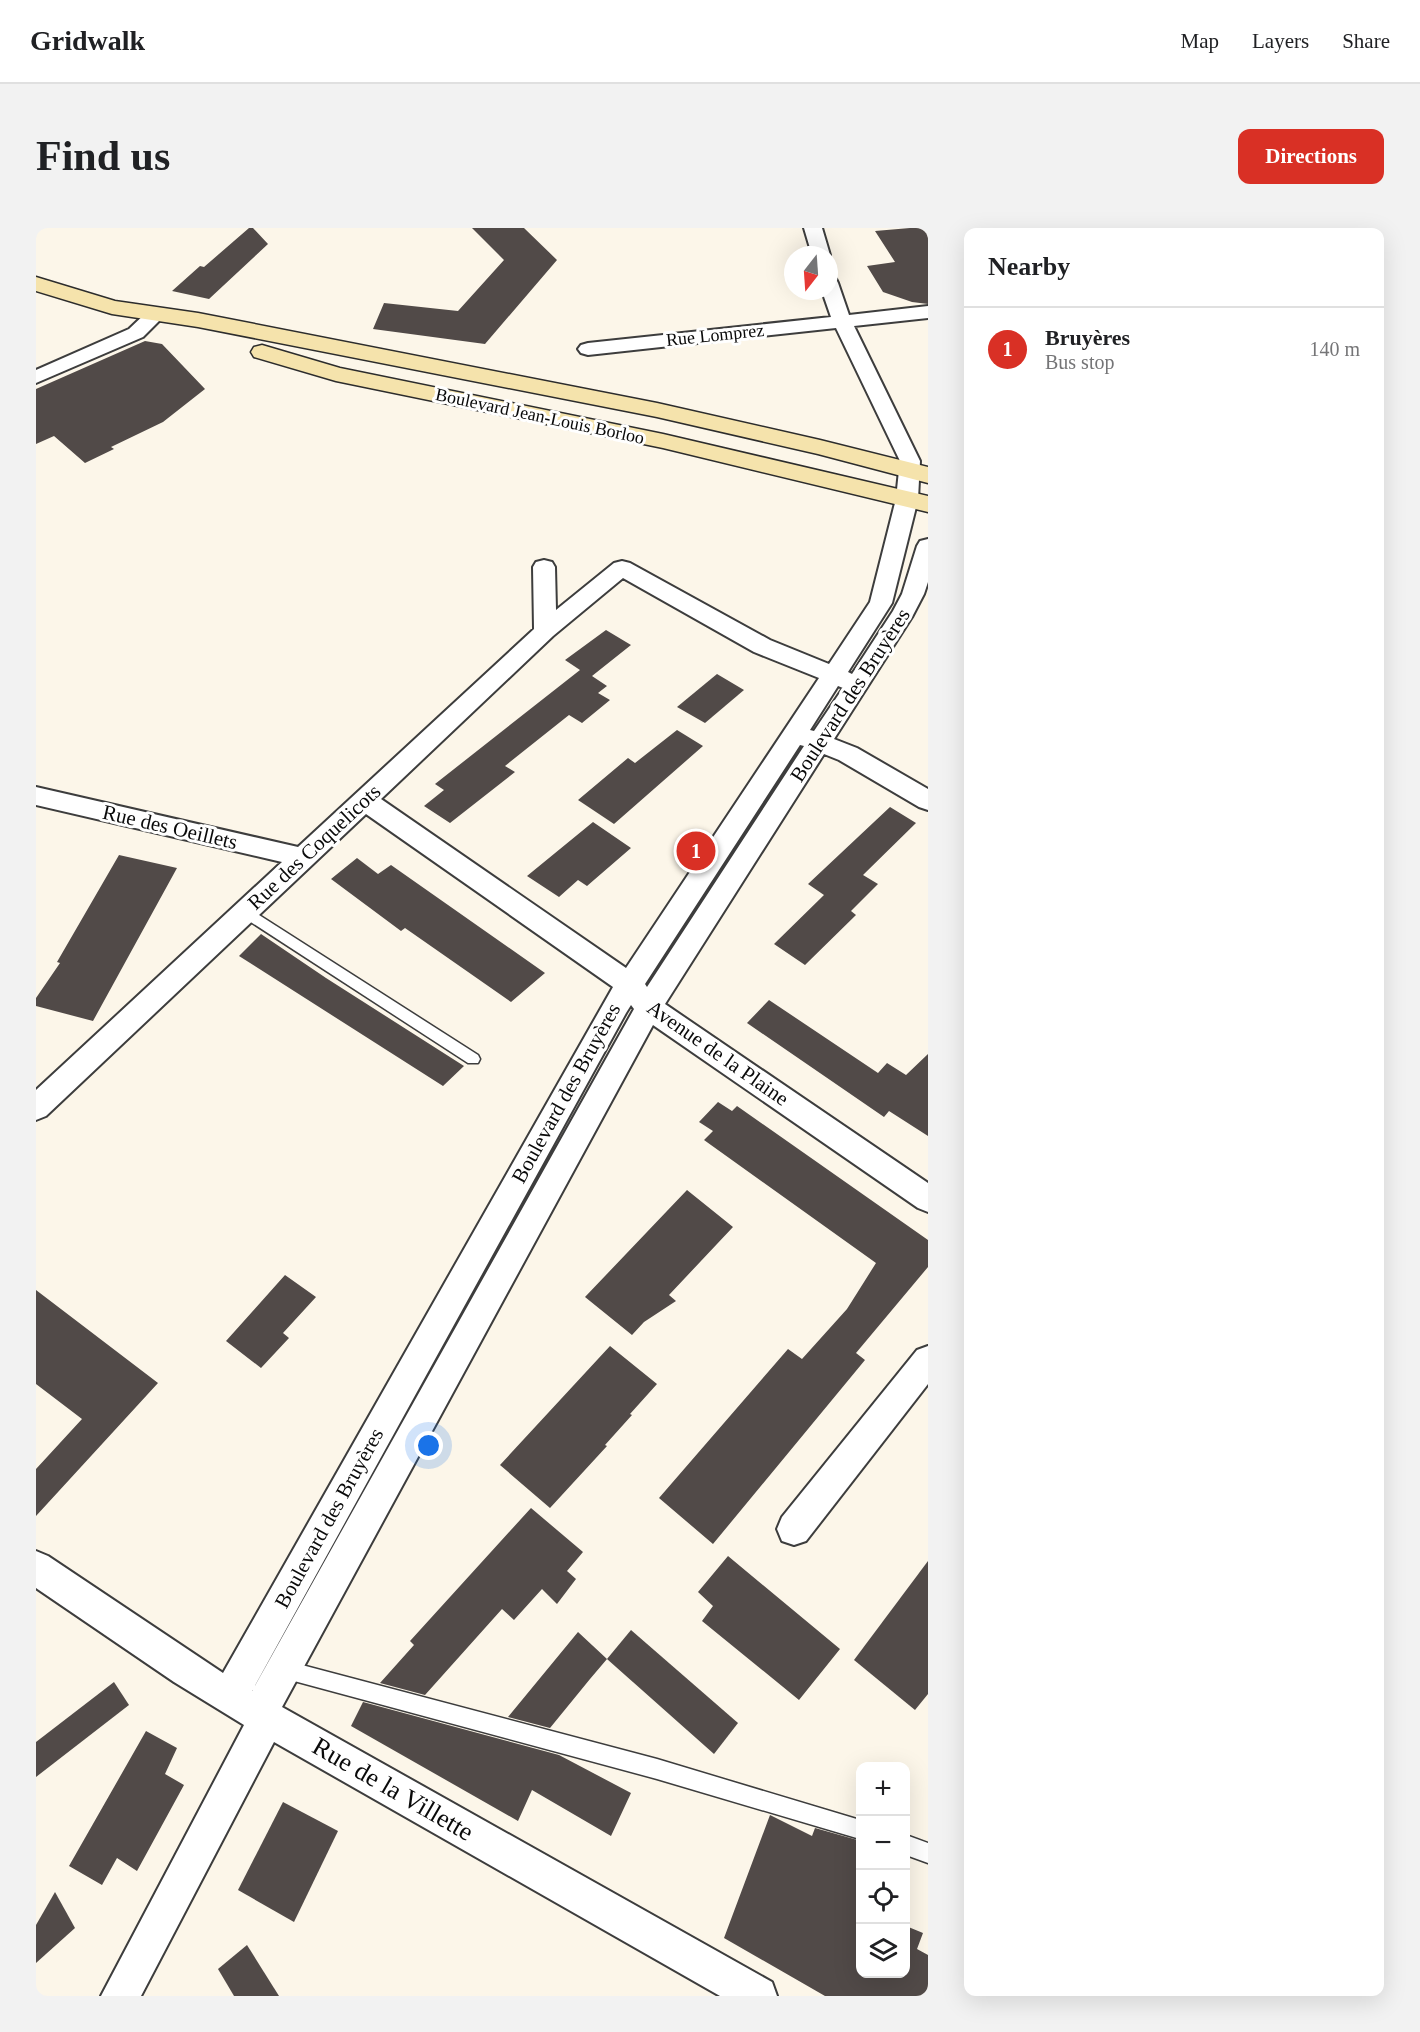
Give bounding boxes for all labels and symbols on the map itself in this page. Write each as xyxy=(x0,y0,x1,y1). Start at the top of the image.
north arrow xyxy=(784,246,838,300)
street label: Rue Lomprez xyxy=(665,320,765,350)
street label: Boulevard Jean-Louis Borloo xyxy=(434,384,646,448)
street label: Boulevard des Bruyères xyxy=(785,604,915,786)
street label: Rue des Coquelicots xyxy=(243,779,385,915)
street label: Rue des Oeillets xyxy=(100,800,240,854)
pin: 1 xyxy=(676,828,716,874)
street label: Avenue de la Plaine xyxy=(643,995,793,1111)
street label: Boulevard des Bruyères xyxy=(507,999,625,1187)
street label: Boulevard des Bruyères xyxy=(270,1424,388,1612)
your location xyxy=(414,1431,443,1460)
street label: Rue de la Villette xyxy=(308,1731,478,1847)

